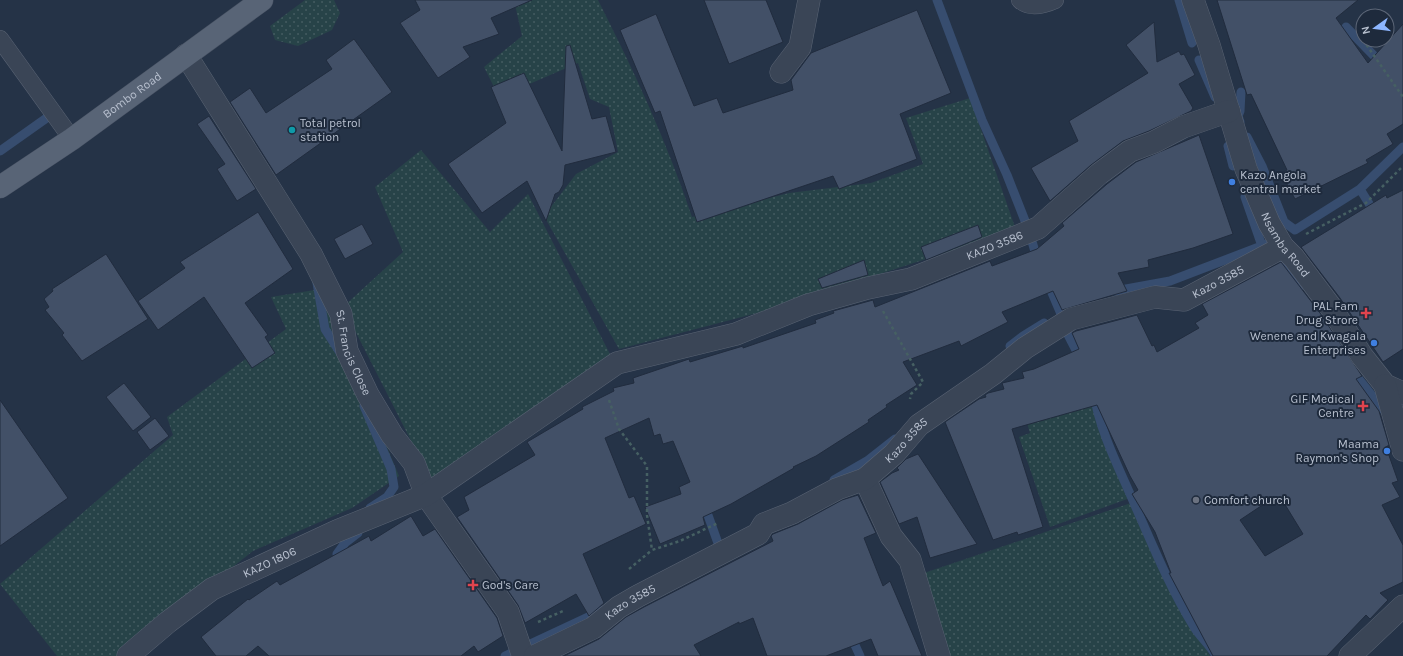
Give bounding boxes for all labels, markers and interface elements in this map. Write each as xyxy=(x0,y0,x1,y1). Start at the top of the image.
north arrow xyxy=(1355,8,1395,48)
text: N xyxy=(1359,25,1373,36)
street label: Bombo Road xyxy=(100,69,164,121)
place label: Total petrol station xyxy=(300,116,361,144)
marker: Total petrol station xyxy=(287,125,297,135)
place label: Kazo Angola central market xyxy=(1240,168,1321,196)
marker: Kazo Angola central market xyxy=(1227,177,1237,187)
street label: Nsamba Road xyxy=(1258,210,1313,280)
street label: KAZO 3586 xyxy=(964,228,1025,263)
street label: Kazo 3585 xyxy=(1190,262,1247,301)
place label: PAL Fam Drug Strore xyxy=(1296,299,1358,327)
street label: St. Francis Close xyxy=(333,307,374,398)
marker: PAL Fam Drug Strore xyxy=(1361,308,1371,318)
place label: Wenene and Kwagala Enterprises xyxy=(1250,329,1366,357)
marker: Wenene and Kwagala Enterprises xyxy=(1369,338,1379,348)
place label: GIF Medical Centre xyxy=(1291,392,1354,420)
marker: GIF Medical Centre xyxy=(1357,400,1369,412)
street label: Kazo 3585 xyxy=(882,414,930,466)
place label: Maama Raymon's Shop xyxy=(1296,437,1379,465)
marker: Maama Raymon's Shop xyxy=(1382,446,1392,456)
place label: Comfort church xyxy=(1204,493,1290,507)
marker: Comfort church xyxy=(1191,495,1201,505)
street label: KAZO 1806 xyxy=(241,544,299,581)
place label: God's Care xyxy=(482,578,539,592)
marker: God's Care xyxy=(467,579,479,591)
street label: Kazo 3585 xyxy=(602,581,658,623)

